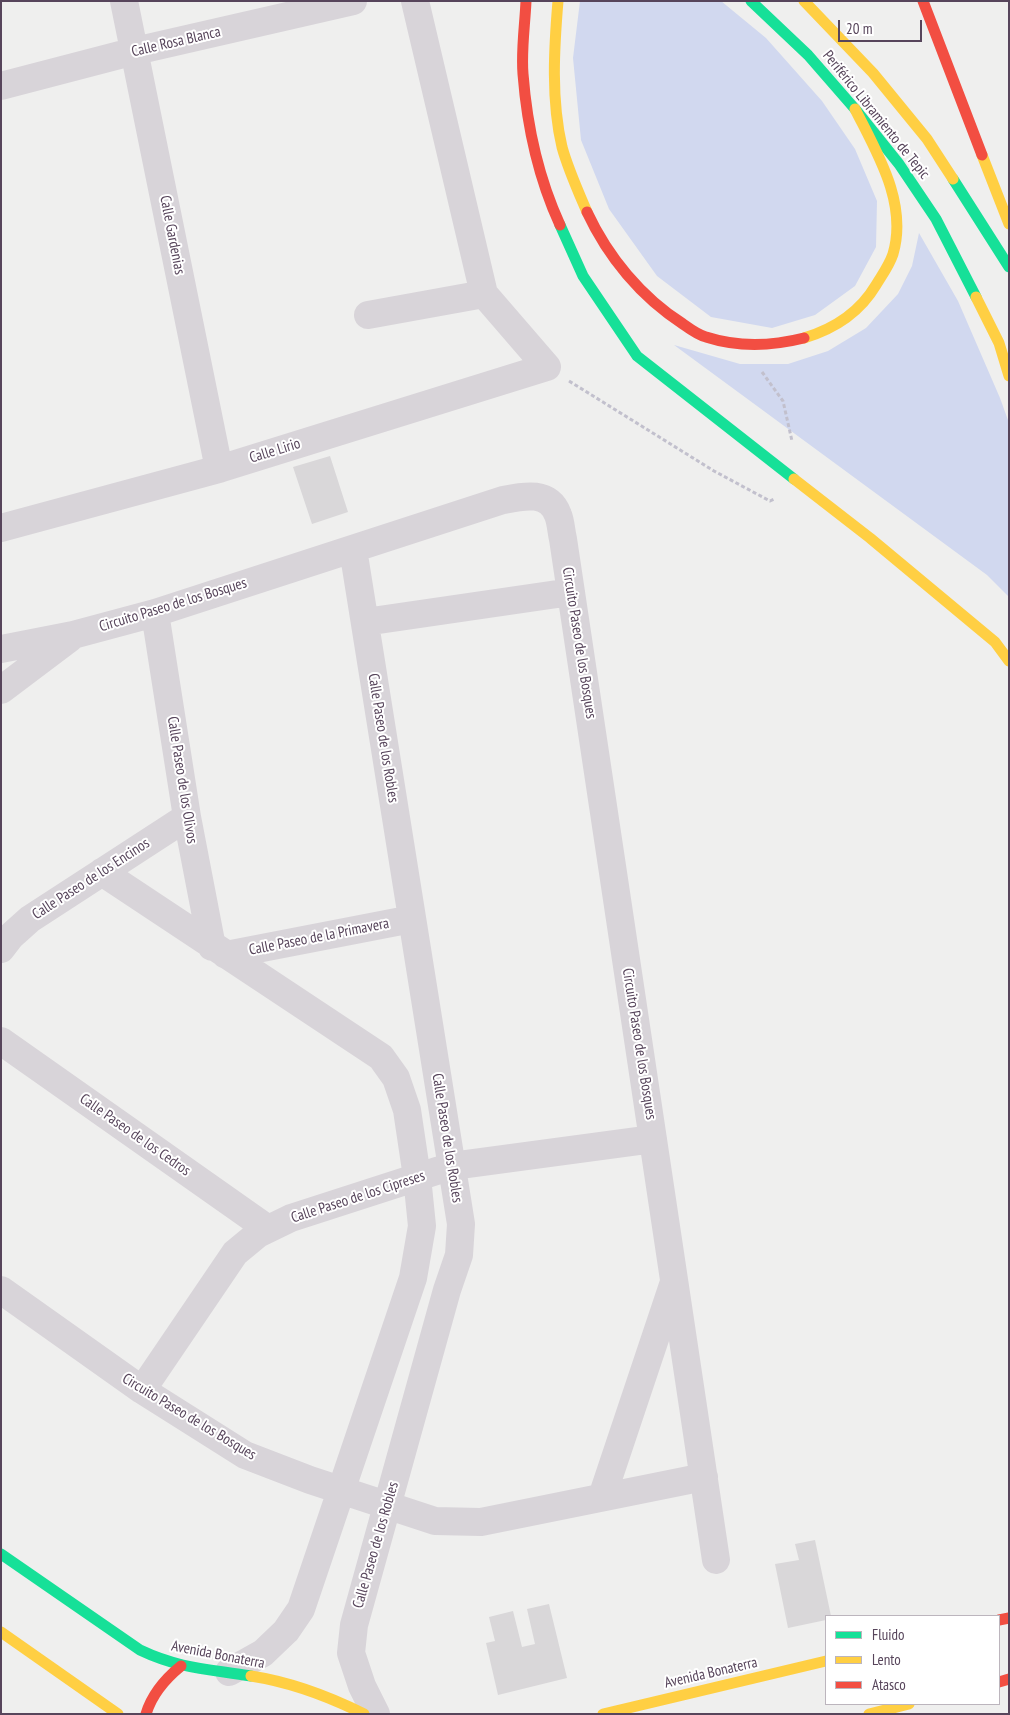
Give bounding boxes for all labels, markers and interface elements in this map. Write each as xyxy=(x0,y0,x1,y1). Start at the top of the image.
scale bar xyxy=(840,10,924,42)
text: 20 m xyxy=(846,19,872,38)
street label: Calle Rosa Blanca xyxy=(130,23,222,61)
street label: Periférico Libramiento de Tepic xyxy=(819,47,933,183)
street label: Calle Gardenias xyxy=(156,194,188,276)
street label: Calle Lirio xyxy=(247,435,303,467)
street label: Circuito Paseo de los Bosques xyxy=(558,566,600,720)
street label: Circuito Paseo de los Bosques xyxy=(97,574,249,636)
street label: Calle Paseo de los Robles xyxy=(364,672,402,804)
street label: Calle Paseo de los Olivos xyxy=(163,715,201,845)
street label: Calle Paseo de los Encinos xyxy=(29,834,153,924)
street label: Calle Paseo de la Primavera xyxy=(247,915,391,959)
street label: Circuito Paseo de los Bosques xyxy=(618,967,660,1121)
street label: Calle Paseo de los Robles xyxy=(428,1072,466,1204)
street label: Calle Paseo de los Cedros xyxy=(76,1090,194,1180)
street label: Calle Paseo de los Cipreses xyxy=(289,1167,427,1227)
street label: Circuito Paseo de los Bosques xyxy=(119,1370,259,1464)
street label: Calle Paseo de los Robles xyxy=(349,1480,403,1610)
legend xyxy=(825,1615,1000,1705)
text: Fluido xyxy=(872,1625,904,1644)
street label: Avenida Bonaterra xyxy=(170,1637,266,1673)
text: Lento xyxy=(872,1650,901,1669)
street label: Avenida Bonaterra xyxy=(663,1654,759,1692)
text: Atasco xyxy=(872,1675,906,1694)

